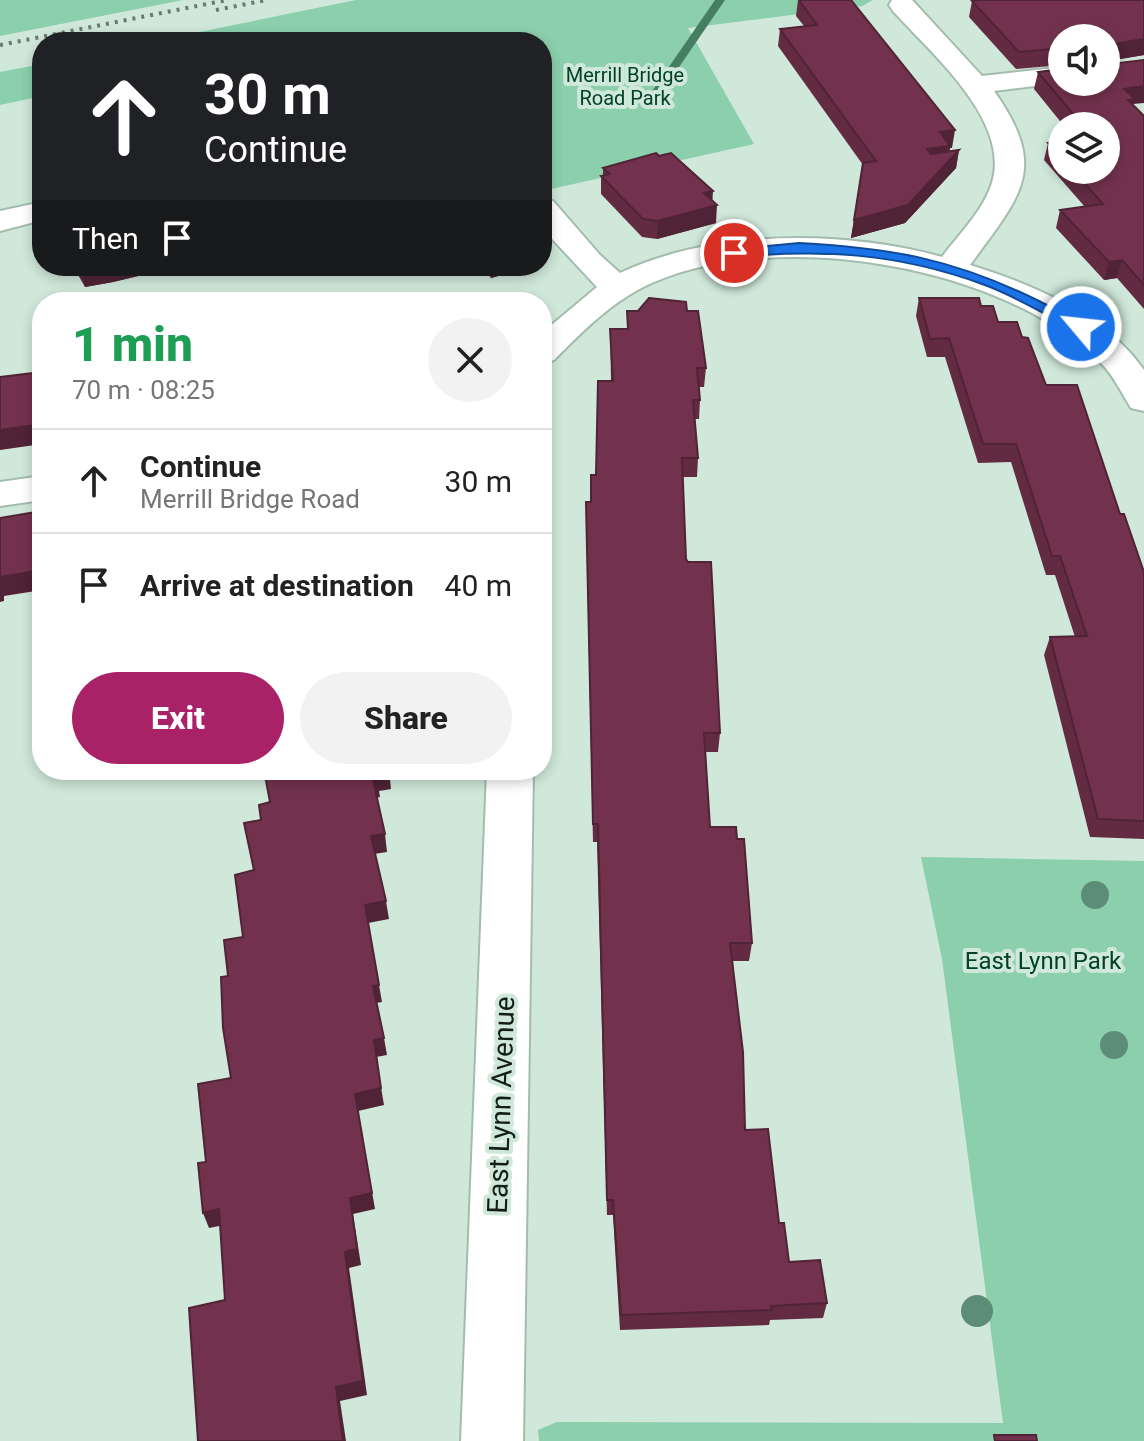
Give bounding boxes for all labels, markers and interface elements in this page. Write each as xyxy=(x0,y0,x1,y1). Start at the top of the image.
map controls xyxy=(1048,24,1120,184)
button: sound xyxy=(1048,24,1120,96)
text: 30 m xyxy=(204,62,331,128)
park label: Merrill Bridge Road Park xyxy=(566,63,684,110)
icon: ahead xyxy=(72,64,176,168)
button: layers xyxy=(1048,112,1120,184)
text: Continue xyxy=(204,129,347,171)
icon: arrive xyxy=(155,216,199,260)
pin xyxy=(700,219,768,287)
text: Then xyxy=(72,221,139,256)
icon: arrive xyxy=(712,231,756,275)
position arrow xyxy=(1039,285,1123,369)
text: 1 min xyxy=(72,316,193,373)
button: close xyxy=(428,318,512,402)
text: 70 m · 08:25 xyxy=(72,375,215,405)
text: Continue xyxy=(140,449,261,484)
icon: ahead xyxy=(72,459,116,503)
text: 30 m xyxy=(445,464,512,499)
text: Merrill Bridge Road xyxy=(140,484,360,514)
icon: arrive xyxy=(72,563,116,607)
text: Arrive at destination xyxy=(140,568,414,603)
text: 40 m xyxy=(445,568,512,603)
button: Exit xyxy=(72,672,284,764)
button: Share xyxy=(300,672,512,764)
park label: East Lynn Park xyxy=(965,947,1122,975)
street label: East Lynn Avenue xyxy=(481,996,521,1214)

